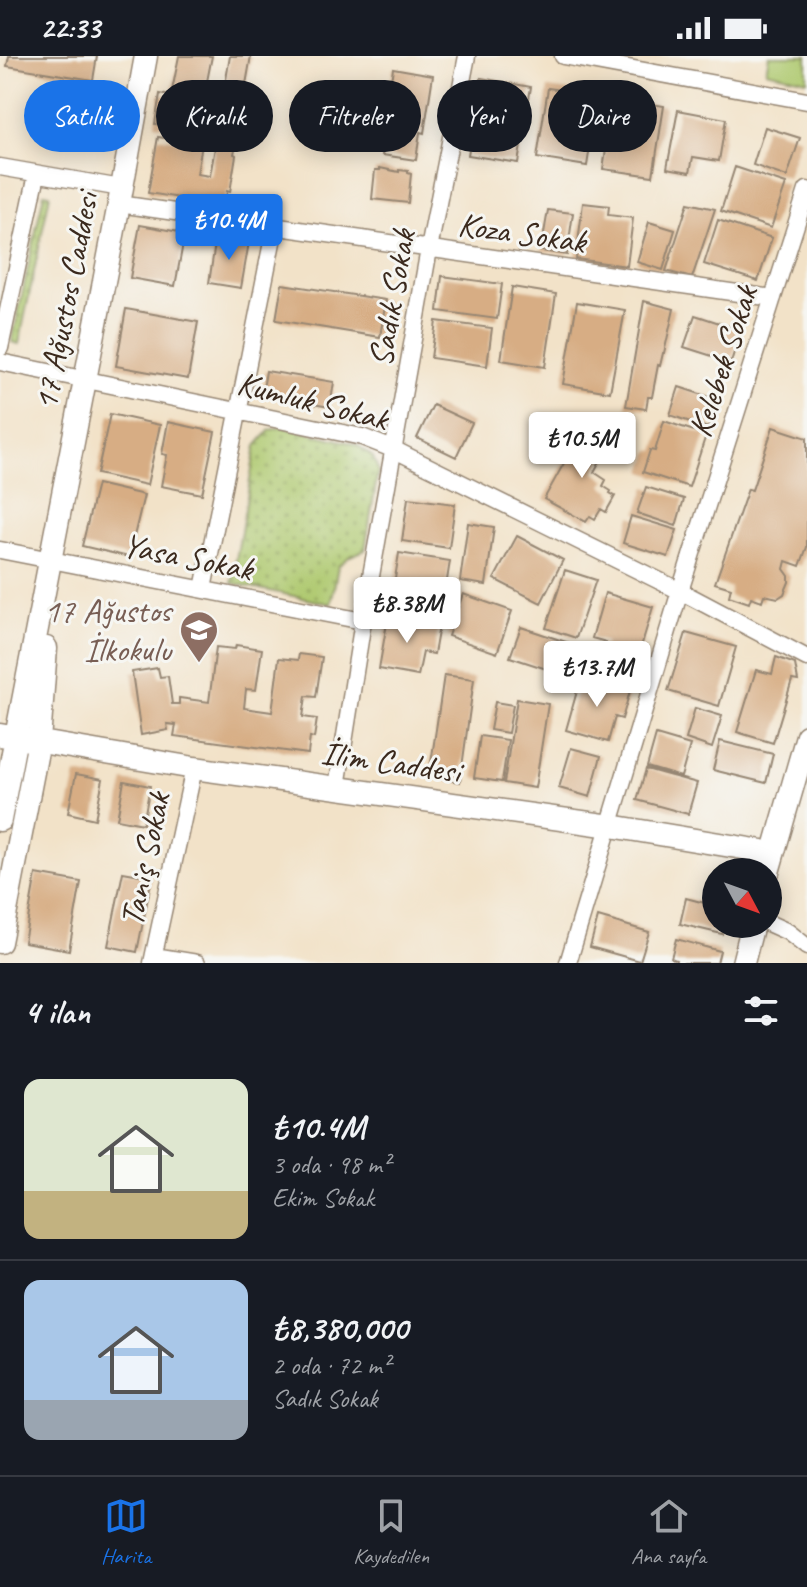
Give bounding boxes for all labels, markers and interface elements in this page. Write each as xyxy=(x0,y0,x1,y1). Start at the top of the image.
text: 22:33 xyxy=(40,9,100,47)
chip: Satılık xyxy=(24,80,140,152)
chip: Kiralık xyxy=(156,80,273,152)
chip: Filtreler xyxy=(289,80,421,152)
chip: Yeni xyxy=(437,80,532,152)
chip: Daire xyxy=(548,80,657,152)
street label: 17 Ağustos Caddesi xyxy=(23,185,108,414)
pin: ₺10.4M xyxy=(164,194,294,262)
street label: Koza Sokak xyxy=(456,202,591,263)
text: ₺10.4M xyxy=(194,203,264,236)
street label: Sadık Sokak xyxy=(358,224,425,370)
street label: Kelebek Sokak xyxy=(678,277,768,442)
street label: Kumluk Sokak xyxy=(233,361,395,441)
pin: ₺10.5M xyxy=(517,412,647,480)
text: ₺10.5M xyxy=(547,421,617,454)
street label: Yasa Sokak xyxy=(119,523,259,591)
pin: ₺8.38M xyxy=(342,577,472,645)
text: ₺8.38M xyxy=(372,586,442,619)
place label: 17 Ağustos İlkokulu xyxy=(44,589,174,671)
school or university icon: 17 Ağustos İlkokulu xyxy=(178,609,220,664)
pin: ₺13.7M xyxy=(532,641,662,709)
text: ₺13.7M xyxy=(562,650,632,683)
street label: İlim Caddesi xyxy=(319,730,467,793)
street label: Taniş Sokak xyxy=(109,786,180,930)
north arrow xyxy=(702,858,782,938)
map controls xyxy=(702,858,782,938)
icon: filters xyxy=(739,989,783,1033)
text: 4 ilan xyxy=(24,990,90,1033)
text: ₺10.4M xyxy=(272,1105,365,1148)
icon: home xyxy=(88,1111,184,1207)
text: 3 oda · 98 m² xyxy=(272,1148,390,1181)
text: Ekim Sokak xyxy=(272,1181,374,1214)
text: ₺8,380,000 xyxy=(272,1306,408,1349)
icon: home xyxy=(88,1312,184,1408)
text: 2 oda · 72 m² xyxy=(272,1349,390,1382)
text: Sadık Sokak xyxy=(272,1382,378,1415)
tab: Harita xyxy=(101,1494,151,1570)
tab: Kaydedilen xyxy=(353,1494,429,1570)
tab: Ana sayfa xyxy=(631,1494,706,1570)

